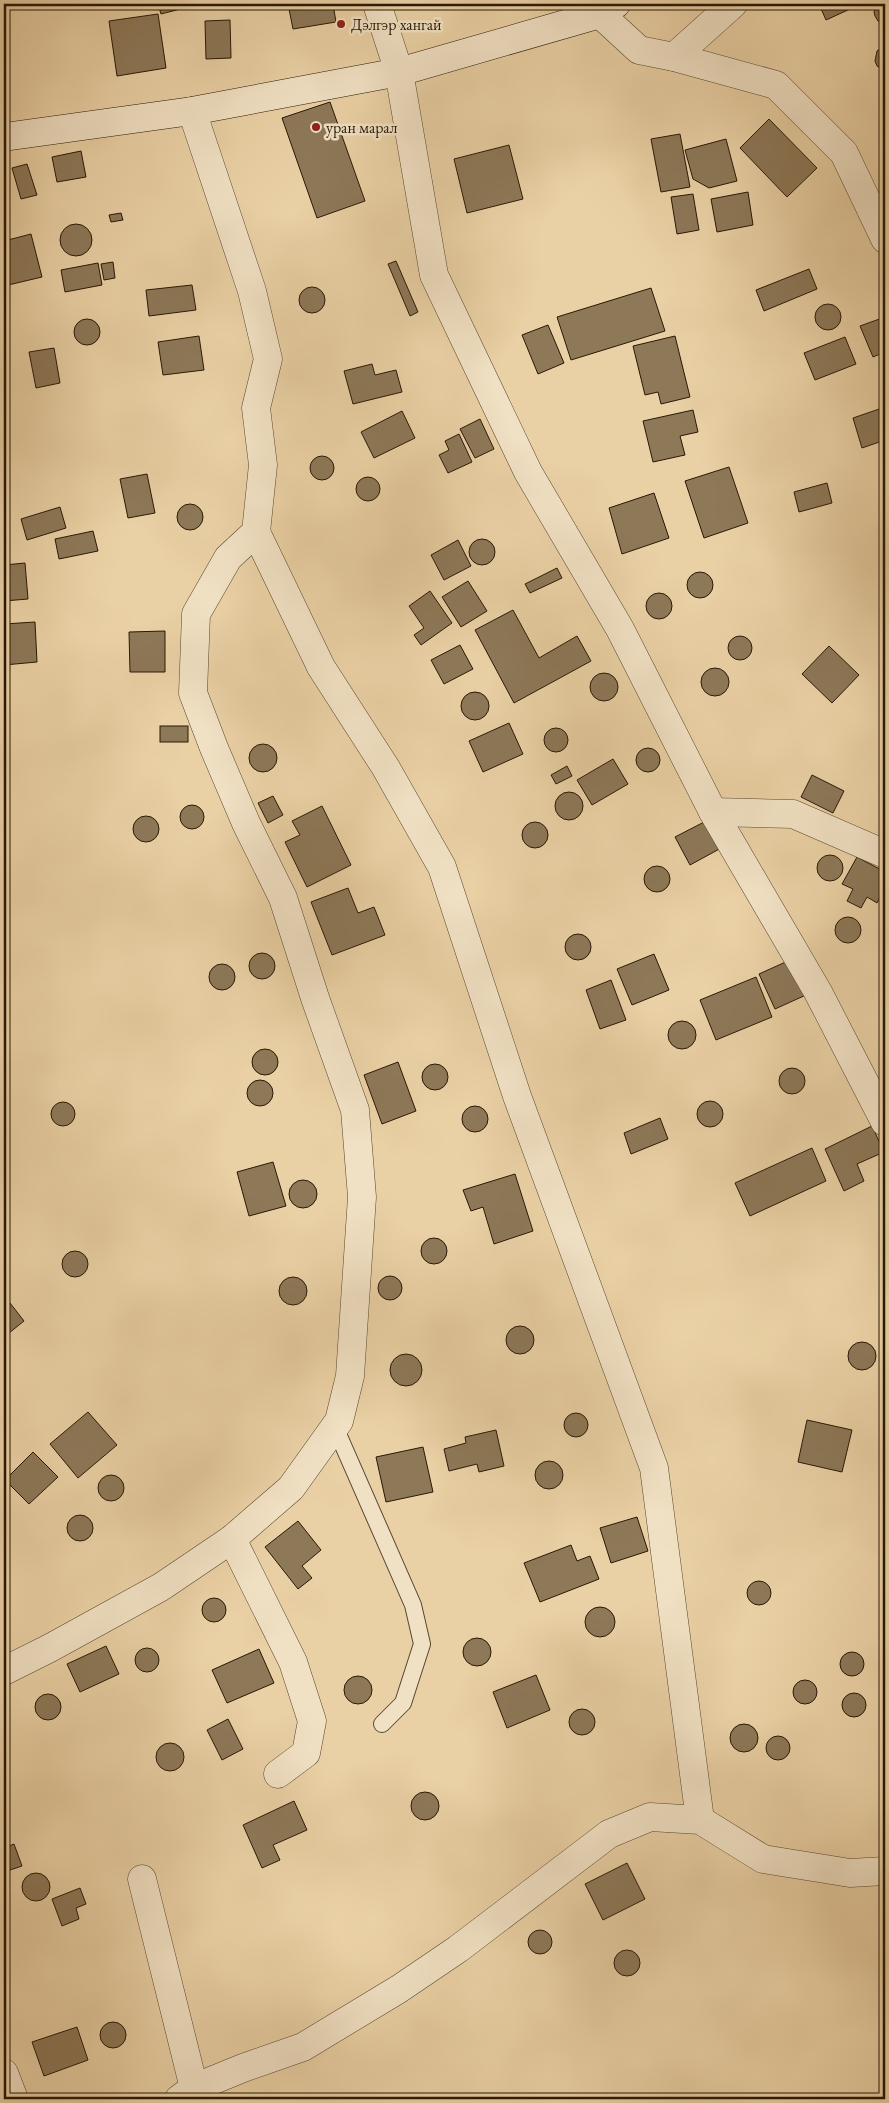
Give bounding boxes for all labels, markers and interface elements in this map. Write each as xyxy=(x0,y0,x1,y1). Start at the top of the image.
place label: Дэлгэр хангай xyxy=(351,14,442,35)
marker: Дэлгэр хангай xyxy=(335,18,347,30)
place label: уран марал xyxy=(326,117,398,138)
marker: уран марал xyxy=(310,121,322,133)

